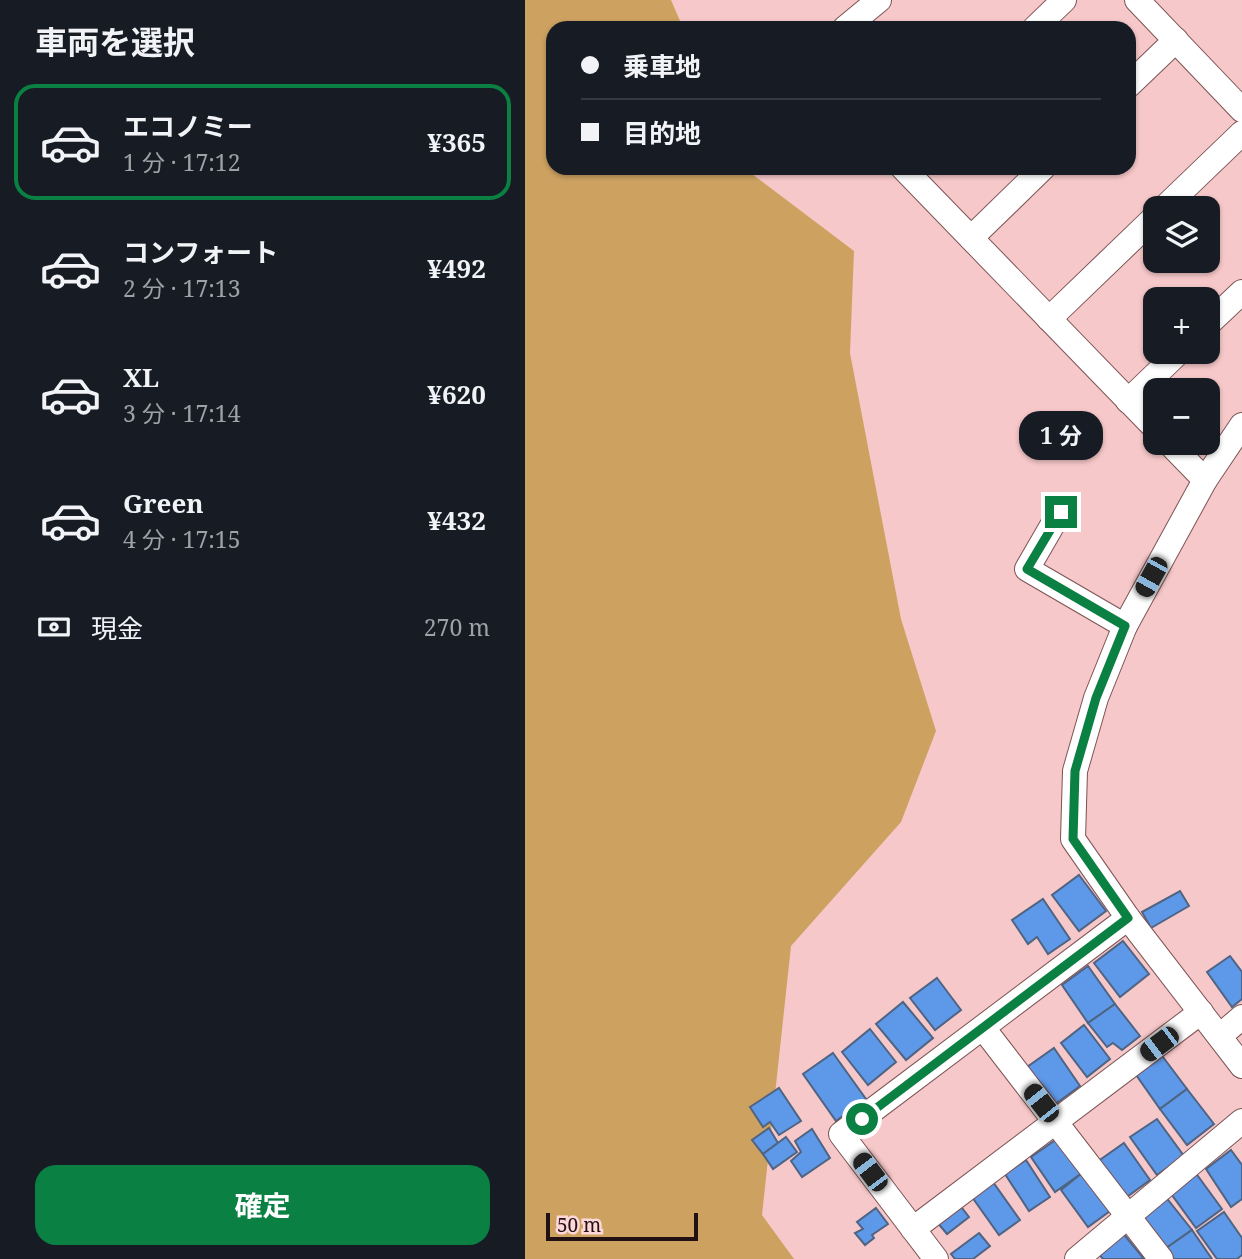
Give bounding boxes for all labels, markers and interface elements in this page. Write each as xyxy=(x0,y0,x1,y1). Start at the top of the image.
text: 車両を選択 xyxy=(35,20,195,63)
text: 乗車地 xyxy=(623,48,701,84)
text: エコノミー xyxy=(123,108,253,144)
icon: car xyxy=(39,111,102,174)
text: 目的地 xyxy=(623,115,701,151)
text: ¥365 xyxy=(427,124,486,160)
text: 1 分 · 17:12 xyxy=(123,146,241,178)
map controls xyxy=(1143,196,1220,455)
button: layers xyxy=(1143,196,1220,273)
text: コンフォート xyxy=(123,234,278,270)
icon: car xyxy=(39,237,102,300)
text: ¥492 xyxy=(427,250,486,286)
text: 2 分 · 17:13 xyxy=(123,272,241,304)
button: + xyxy=(1143,287,1220,364)
text: XL xyxy=(123,359,159,395)
icon: car xyxy=(39,363,102,426)
text: ¥620 xyxy=(427,376,486,412)
button: − xyxy=(1143,378,1220,455)
text: 3 分 · 17:14 xyxy=(123,397,241,429)
callout: 1 分 xyxy=(1019,410,1103,460)
text: 1 分 xyxy=(1040,419,1082,451)
text: Green xyxy=(123,485,204,521)
icon: car xyxy=(39,489,102,552)
route end xyxy=(1045,496,1077,528)
text: ¥432 xyxy=(427,502,486,538)
text: 4 分 · 17:15 xyxy=(123,523,241,555)
car xyxy=(1132,554,1171,600)
icon: cash xyxy=(35,608,73,646)
text: 現金 xyxy=(91,610,143,646)
text: 270 m xyxy=(424,611,490,643)
car xyxy=(1136,1023,1183,1065)
car xyxy=(1020,1080,1063,1126)
route start xyxy=(846,1103,878,1135)
car xyxy=(849,1149,892,1195)
button: 確定 xyxy=(35,1165,490,1245)
scale bar xyxy=(546,1210,698,1242)
text: 50 m xyxy=(557,1212,601,1238)

